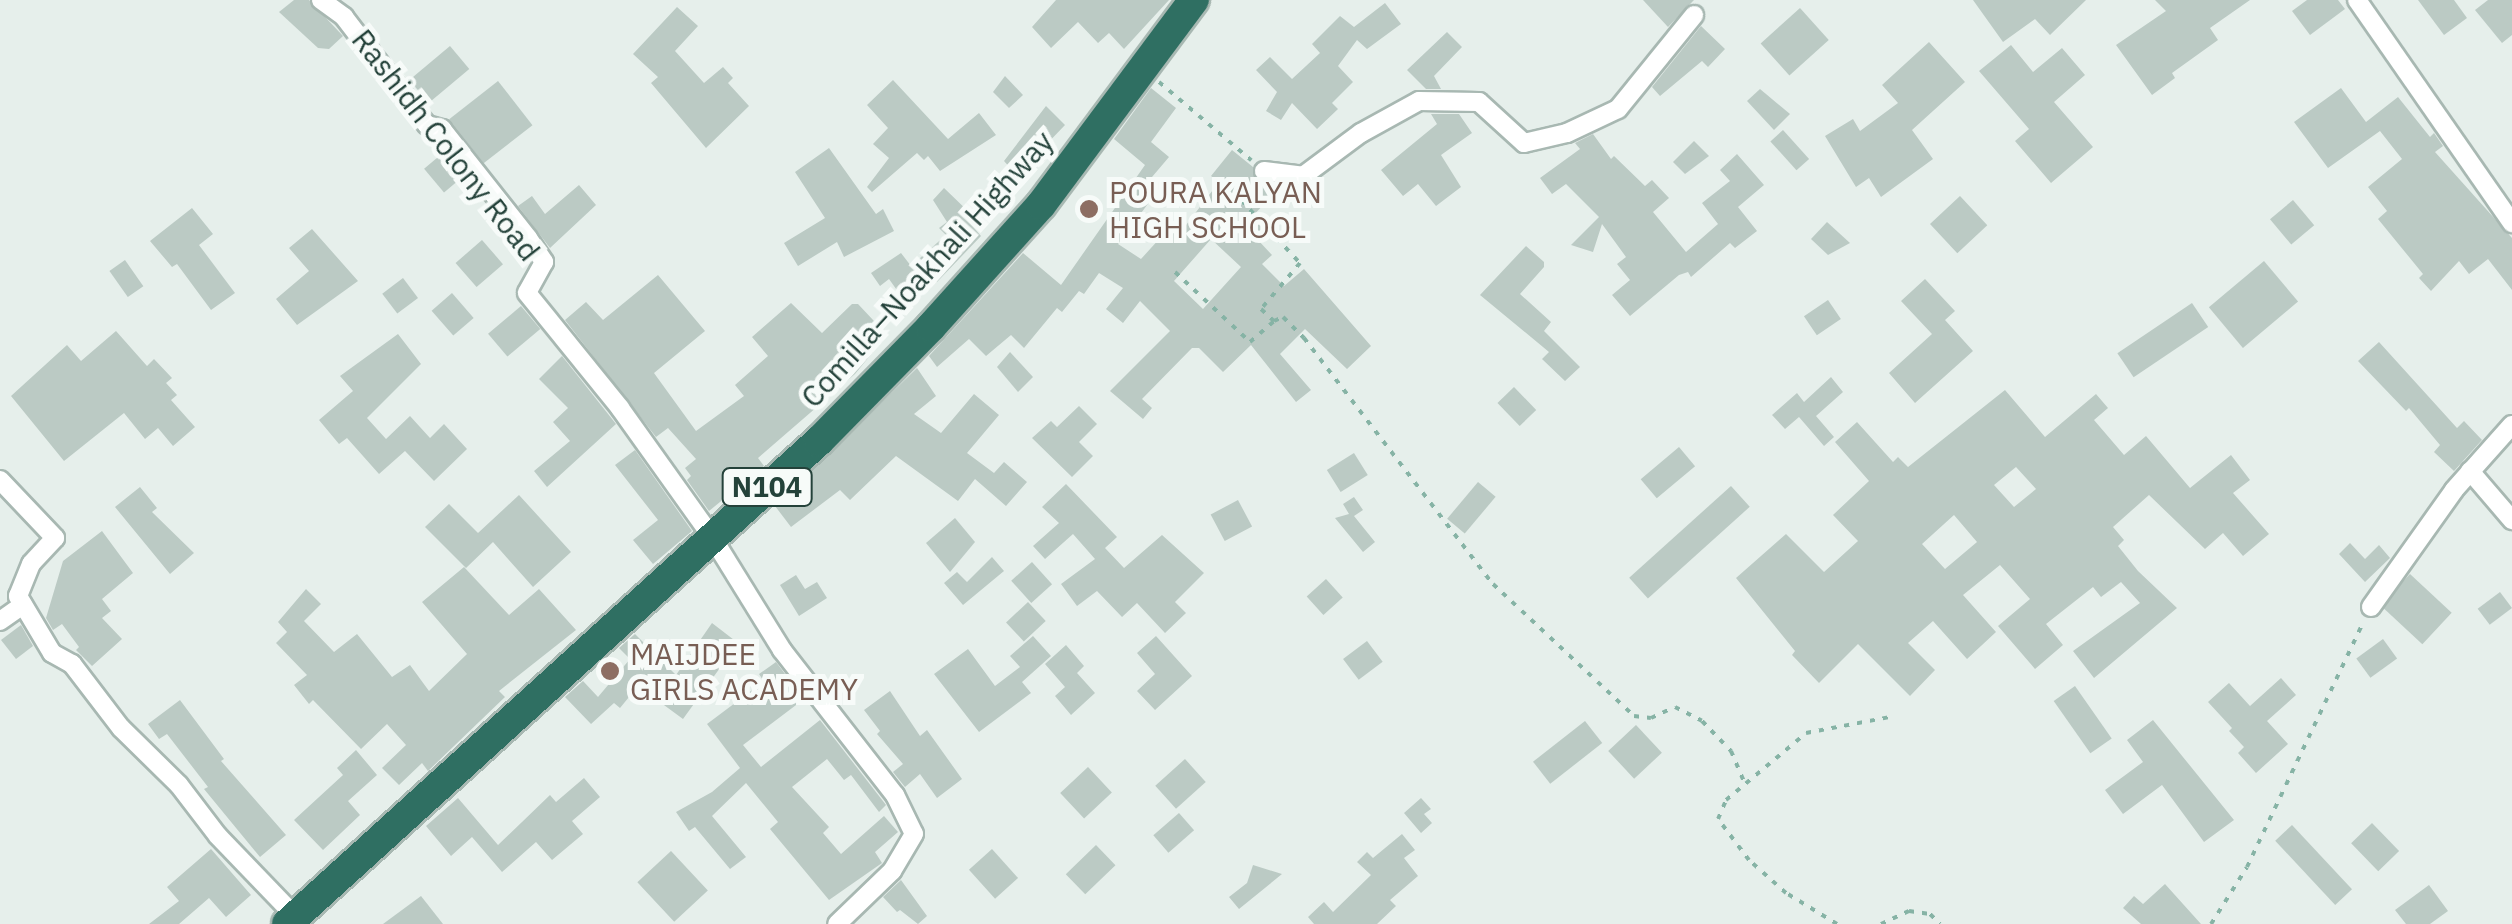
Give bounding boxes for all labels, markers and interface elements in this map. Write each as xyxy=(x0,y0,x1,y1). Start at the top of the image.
street label: Rashidh Colony Road xyxy=(344,22,548,268)
street label: Comilla–Noakhali Highway xyxy=(793,123,1061,415)
place label: POURA KALYAN HIGH SCHOOL xyxy=(1109,174,1322,244)
marker: POURA KALYAN HIGH SCHOOL xyxy=(1078,198,1100,220)
road number: N104 xyxy=(720,464,814,510)
place label: MAIJDEE GIRLS ACADEMY xyxy=(630,636,858,706)
marker: MAIJDEE GIRLS ACADEMY xyxy=(599,660,621,682)

